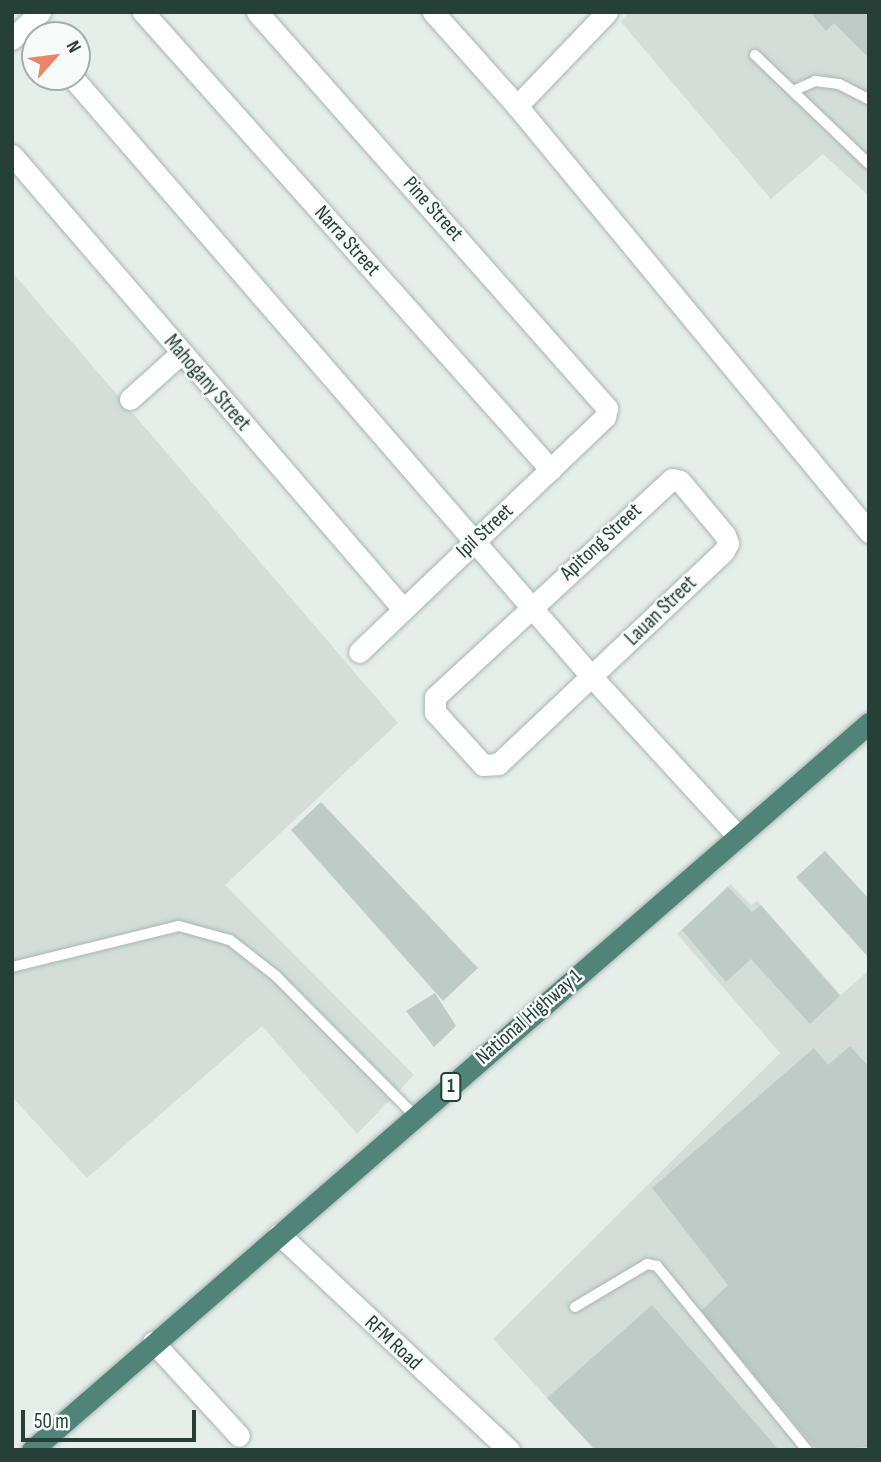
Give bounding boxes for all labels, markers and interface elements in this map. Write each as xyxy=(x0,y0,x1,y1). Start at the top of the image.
north arrow xyxy=(21,21,91,91)
text: N xyxy=(61,37,86,57)
street label: Pine Street xyxy=(398,172,468,246)
street label: Narra Street xyxy=(309,201,385,281)
street label: Mahogany Street xyxy=(158,330,256,436)
street label: Ipil Street xyxy=(451,498,519,564)
street label: Apitong Street xyxy=(555,498,647,586)
street label: Lauan Street xyxy=(620,571,702,651)
street label: National Highway 1 xyxy=(471,964,587,1070)
road number: 1 xyxy=(439,1072,463,1102)
street label: RFM Road xyxy=(359,1310,427,1376)
scale bar xyxy=(24,1396,200,1440)
text: 50 m xyxy=(34,1409,69,1434)

